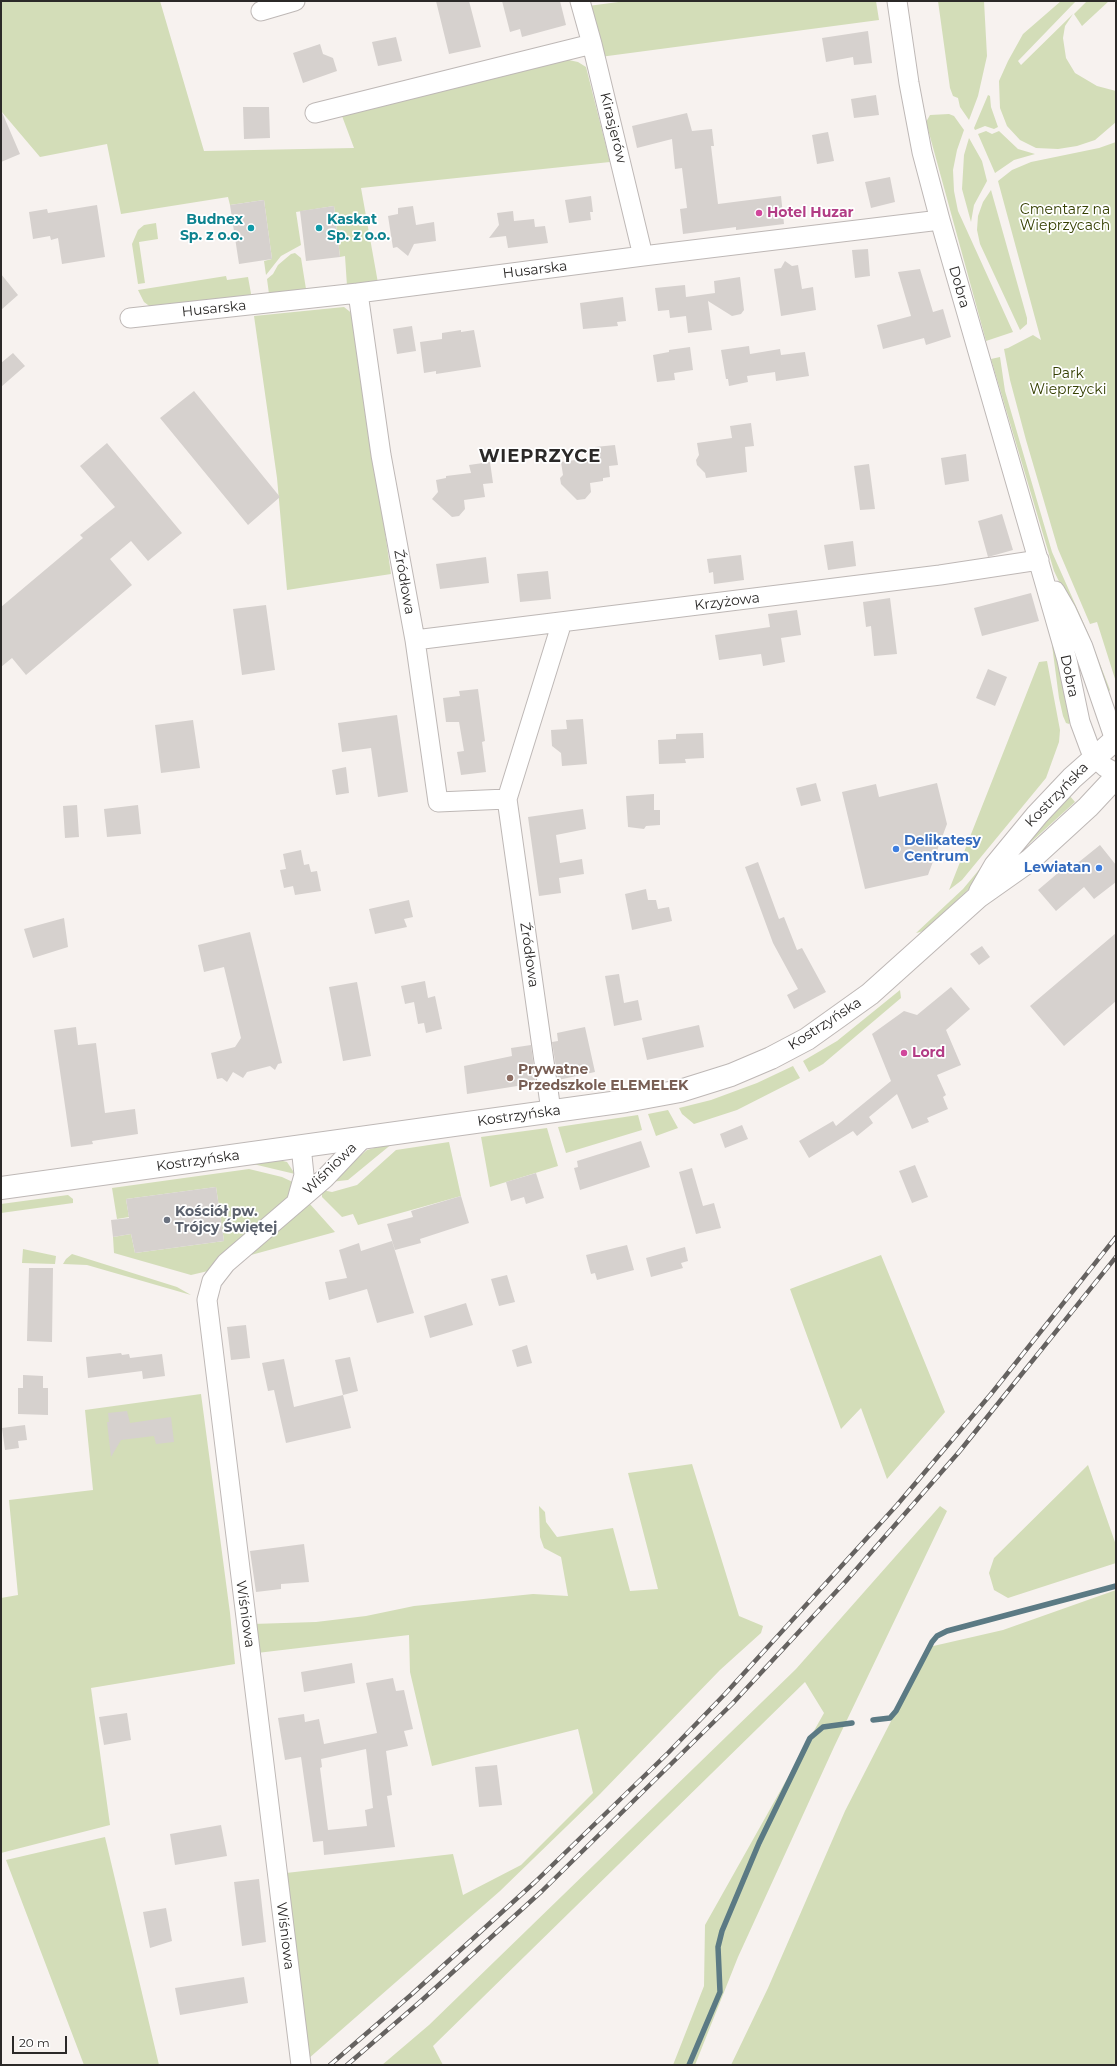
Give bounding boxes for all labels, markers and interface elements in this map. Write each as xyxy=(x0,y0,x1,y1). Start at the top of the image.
street label: Kirasjerów xyxy=(596,91,630,165)
park label: Cmentarz na Wieprzycach xyxy=(1020,202,1110,234)
place label: Hotel Huzar xyxy=(767,205,854,221)
marker: Hotel Huzar xyxy=(754,208,764,218)
place label: Budnex Sp. z o.o. xyxy=(180,212,243,244)
place label: Kaskat Sp. z o.o. xyxy=(327,212,390,244)
marker: Budnex Sp. z o.o. xyxy=(246,223,256,233)
marker: Kaskat Sp. z o.o. xyxy=(314,223,324,233)
street label: Husarska xyxy=(502,258,568,282)
street label: Dobra xyxy=(945,264,973,310)
street label: Husarska xyxy=(181,297,247,321)
park label: Park Wieprzycki xyxy=(1030,366,1106,398)
district label: WIEPRZYCE xyxy=(479,446,601,468)
street label: Źródłowa xyxy=(390,548,418,616)
street label: Krzyżowa xyxy=(693,590,761,614)
street label: Dobra xyxy=(1056,653,1082,699)
street label: Kostrzyńska xyxy=(1022,759,1092,831)
place label: Delikatesy Centrum xyxy=(904,833,981,866)
marker: Delikatesy Centrum xyxy=(891,844,901,854)
place label: Lewiatan xyxy=(1024,860,1091,876)
marker: Lewiatan xyxy=(1094,863,1104,873)
street label: Źródłowa xyxy=(516,921,542,989)
street label: Kostrzyńska xyxy=(785,994,865,1054)
place label: Lord xyxy=(912,1045,945,1061)
marker: Lord xyxy=(899,1048,909,1058)
place label: Prywatne Przedszkole ELEMELEK xyxy=(518,1062,688,1094)
marker: Prywatne Przedszkole ELEMELEK xyxy=(505,1073,515,1083)
street label: Kostrzyńska xyxy=(476,1102,562,1130)
street label: Wiśniowa xyxy=(300,1139,360,1199)
street label: Kostrzyńska xyxy=(155,1147,241,1175)
place label: Kościół pw. Trójcy Świętej xyxy=(175,1204,277,1236)
marker: Kościół pw. Trójcy Świętej xyxy=(162,1215,172,1225)
street label: Wiśniowa xyxy=(232,1579,258,1649)
street label: Wiśniowa xyxy=(273,1901,297,1971)
scale bar xyxy=(14,2028,69,2054)
text: 20 m xyxy=(19,2035,50,2050)

